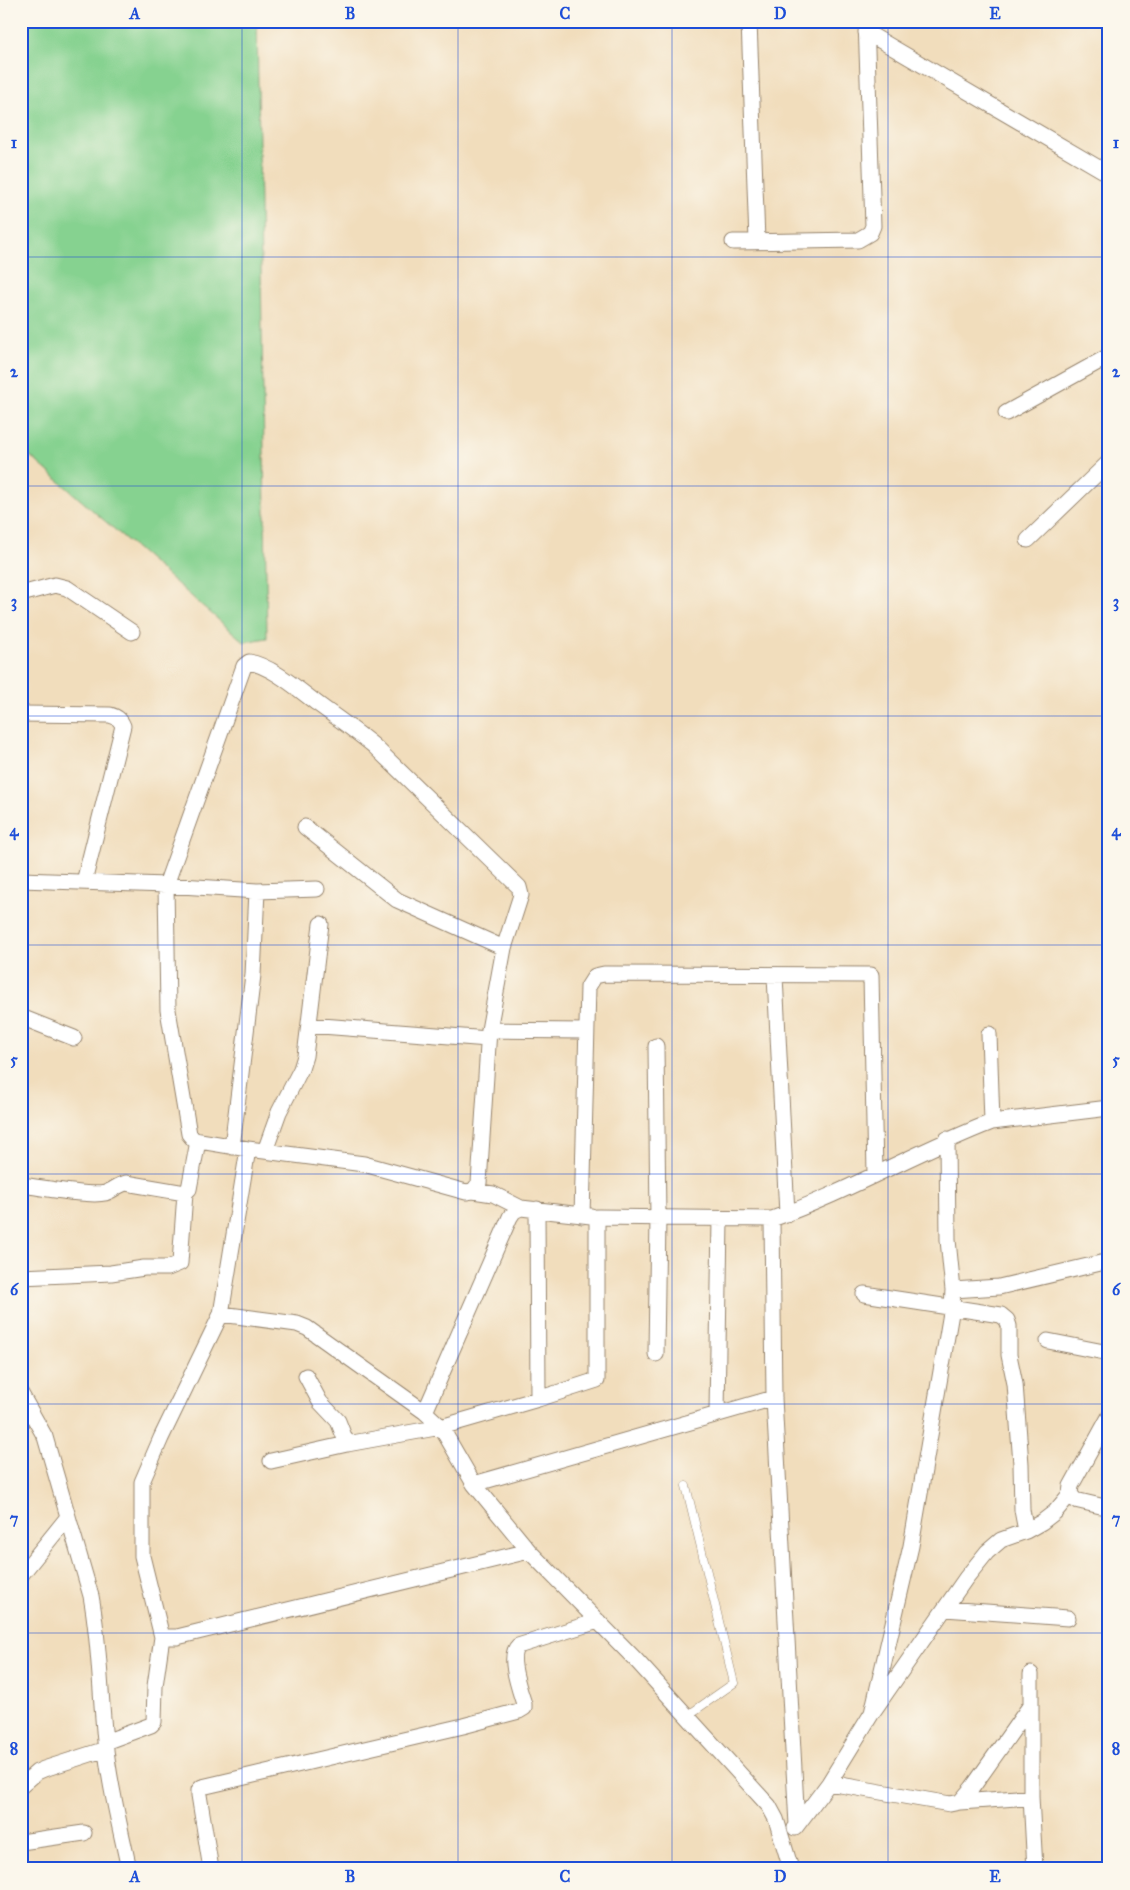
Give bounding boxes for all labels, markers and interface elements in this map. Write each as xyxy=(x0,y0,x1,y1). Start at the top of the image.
text: A xyxy=(129,4,141,23)
text: B xyxy=(345,4,355,23)
text: C xyxy=(560,4,571,23)
text: D xyxy=(774,4,787,23)
text: E xyxy=(989,4,1001,23)
text: 1 xyxy=(11,133,18,152)
text: 1 xyxy=(1113,133,1120,152)
text: 2 xyxy=(10,362,19,381)
text: 2 xyxy=(1112,362,1121,381)
text: 3 xyxy=(11,592,17,612)
text: 3 xyxy=(1113,592,1119,612)
text: 4 xyxy=(10,821,20,841)
text: 4 xyxy=(1112,821,1122,841)
text: 5 xyxy=(10,1050,18,1069)
text: 5 xyxy=(1112,1050,1120,1069)
text: 6 xyxy=(10,1280,19,1299)
text: 6 xyxy=(1112,1280,1121,1299)
text: 7 xyxy=(10,1509,19,1528)
text: 7 xyxy=(1112,1509,1121,1528)
text: 8 xyxy=(10,1739,18,1758)
text: 8 xyxy=(1112,1739,1120,1758)
text: A xyxy=(129,1867,141,1886)
text: B xyxy=(345,1867,355,1886)
text: C xyxy=(560,1867,571,1886)
text: D xyxy=(774,1867,787,1886)
text: E xyxy=(989,1867,1001,1886)

